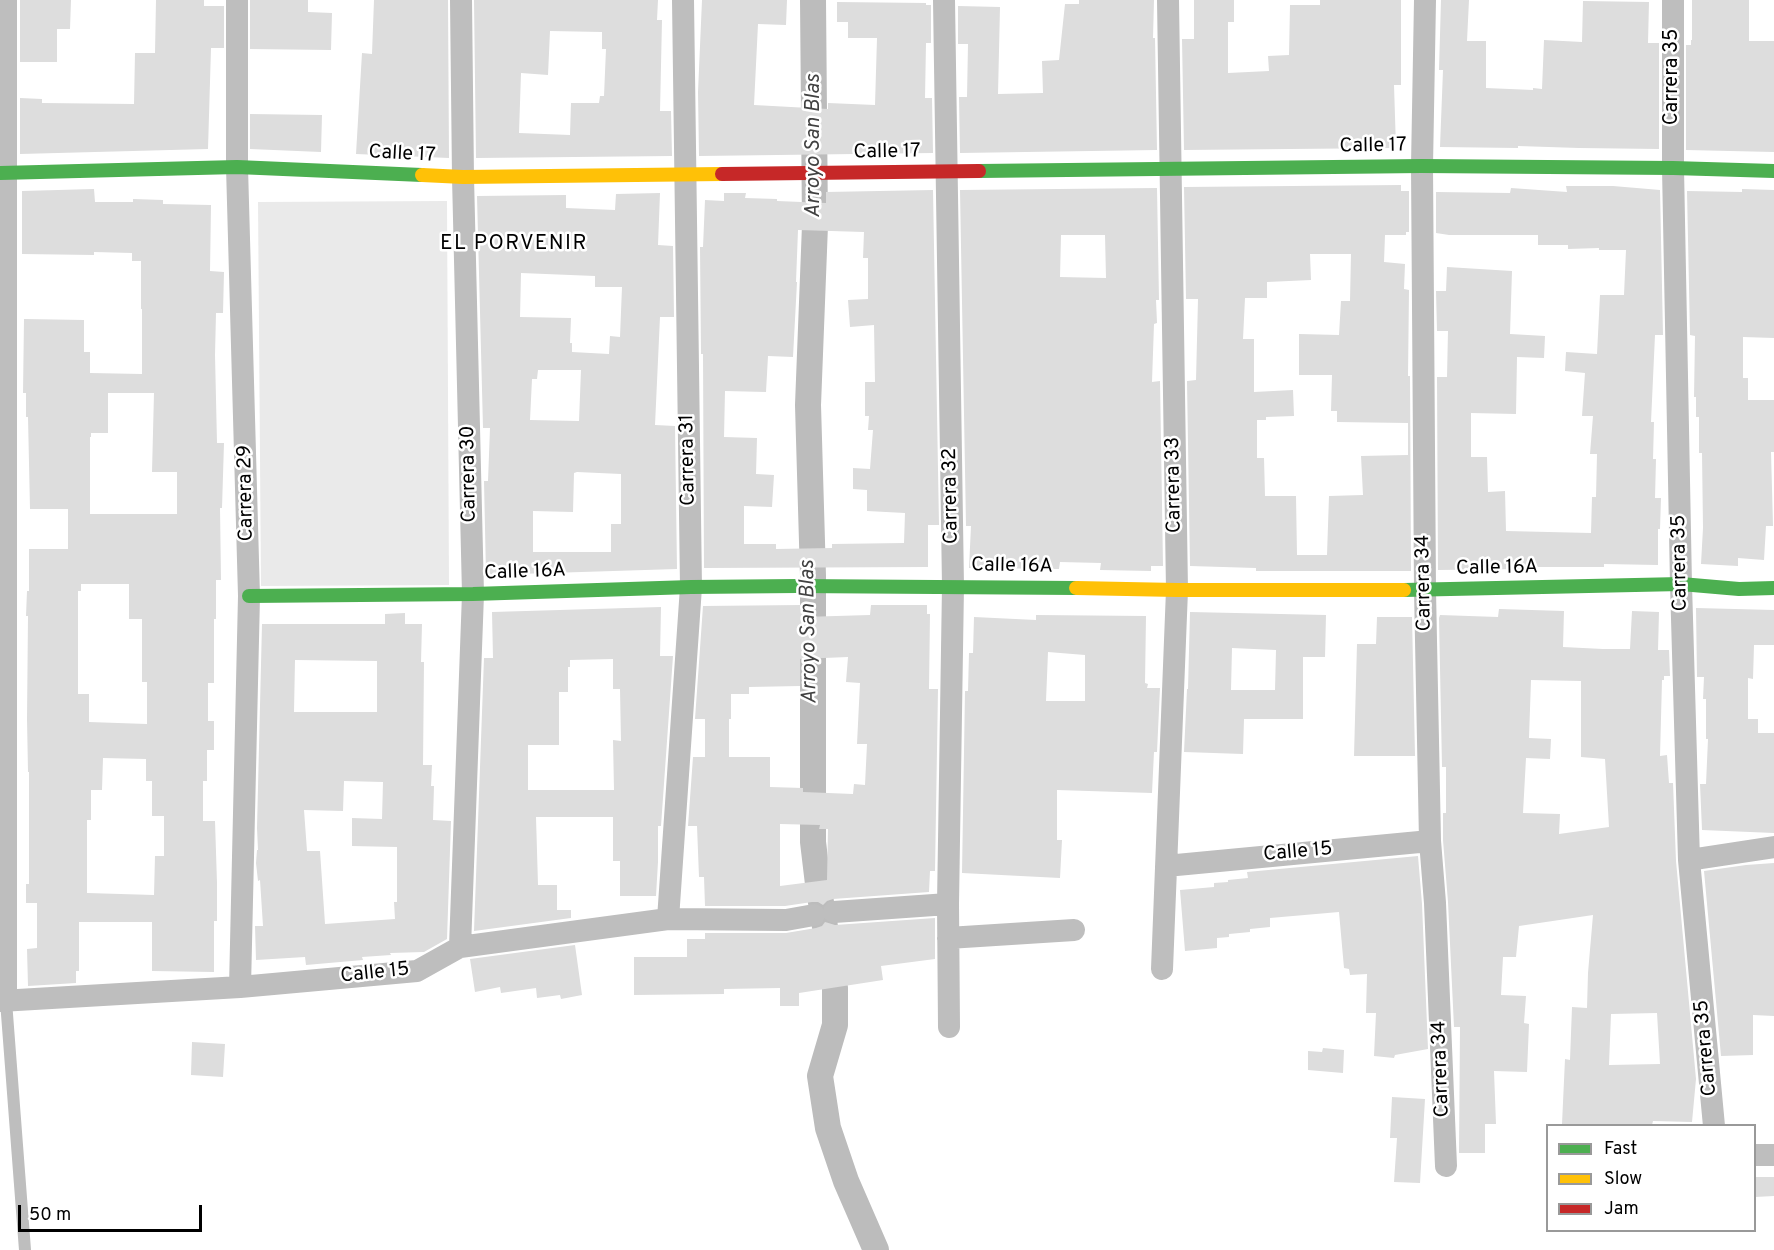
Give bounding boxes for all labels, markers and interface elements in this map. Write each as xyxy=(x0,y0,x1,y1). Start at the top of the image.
street label: Carrera 35 xyxy=(1661,29,1685,125)
water label: Arroyo San Blas xyxy=(802,74,828,218)
street label: Calle 17 xyxy=(1339,134,1407,160)
street label: Calle 17 xyxy=(853,140,921,166)
street label: Calle 17 xyxy=(368,141,436,169)
district label: EL PORVENIR xyxy=(440,232,588,258)
street label: Carrera 31 xyxy=(676,414,702,506)
street label: Carrera 30 xyxy=(457,425,483,523)
street label: Carrera 33 xyxy=(1162,437,1188,533)
street label: Carrera 29 xyxy=(234,445,260,541)
street label: Carrera 32 xyxy=(939,448,965,544)
street label: Carrera 35 xyxy=(1668,514,1694,612)
street label: Carrera 34 xyxy=(1412,534,1438,632)
street label: Calle 16A xyxy=(971,554,1053,580)
street label: Calle 16A xyxy=(1456,556,1538,582)
street label: Calle 16A xyxy=(484,560,566,586)
water label: Arroyo San Blas xyxy=(796,560,824,704)
street label: Calle 15 xyxy=(1262,838,1334,868)
street label: Calle 15 xyxy=(339,958,411,990)
street label: Carrera 35 xyxy=(1691,999,1723,1097)
street label: Carrera 34 xyxy=(1428,1020,1456,1118)
legend xyxy=(1546,1124,1756,1232)
text: Fast xyxy=(1604,1138,1637,1161)
text: Slow xyxy=(1604,1168,1642,1191)
scale bar xyxy=(21,1193,206,1231)
text: Jam xyxy=(1604,1198,1639,1221)
text: 50 m xyxy=(29,1204,71,1227)

